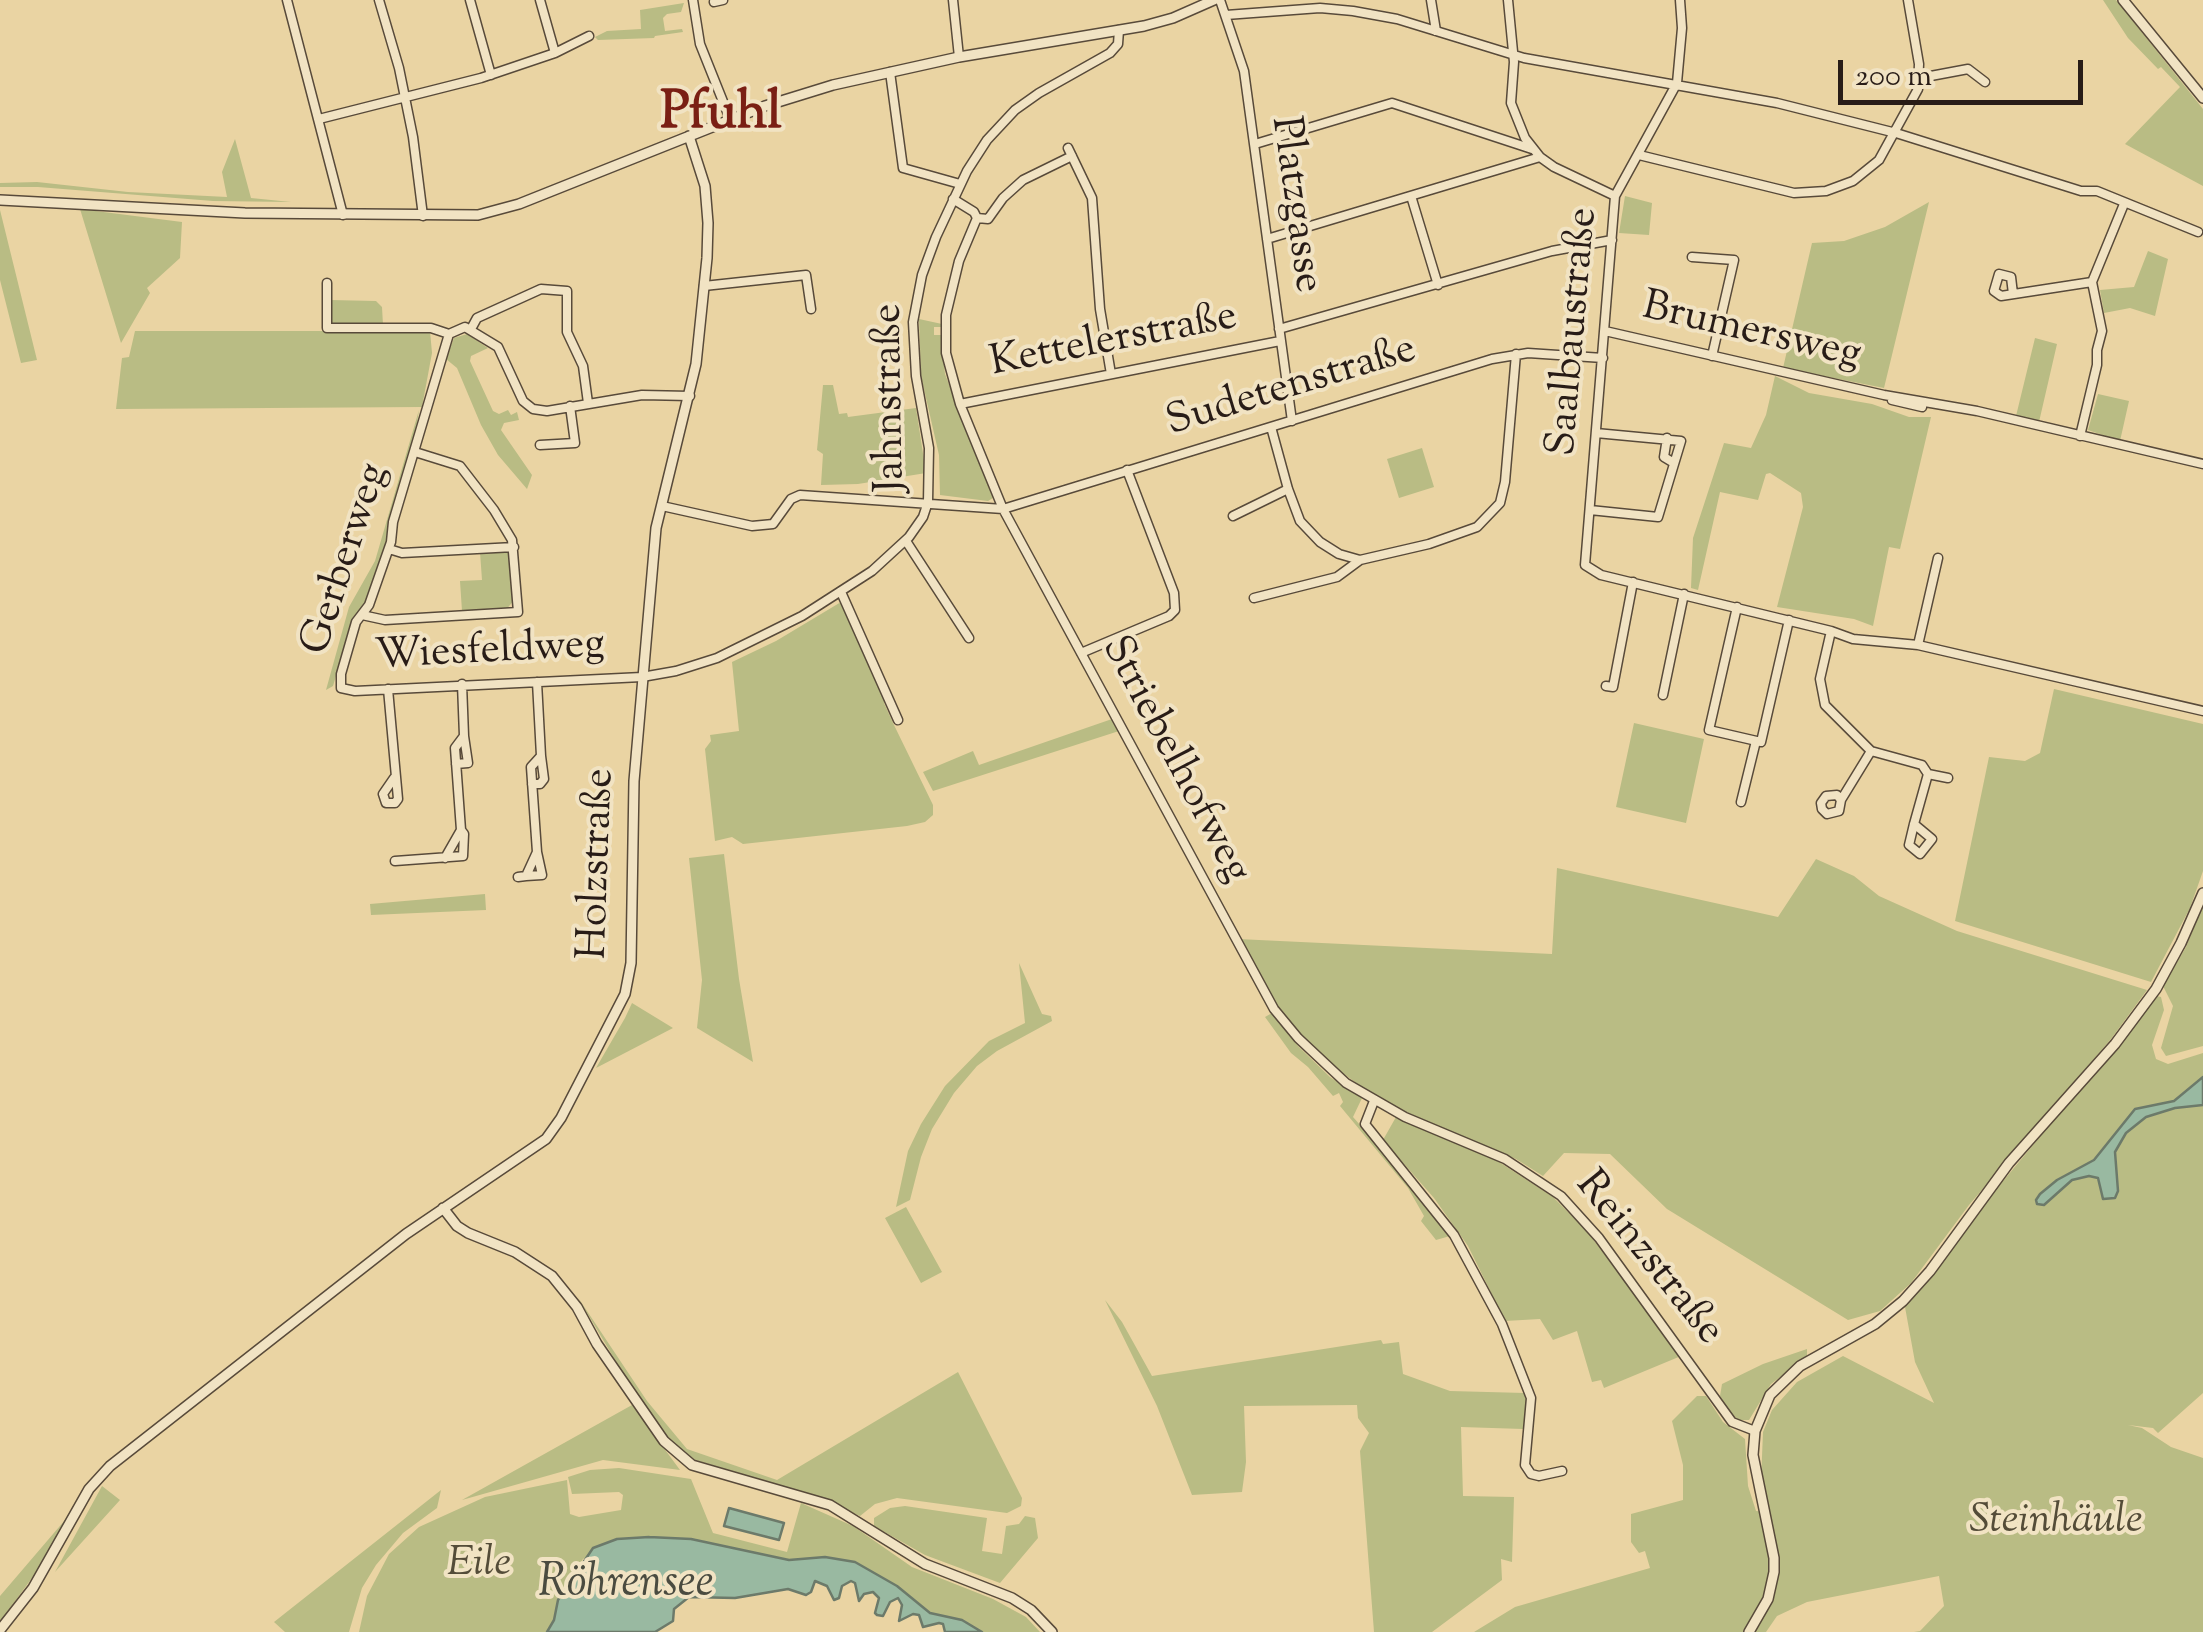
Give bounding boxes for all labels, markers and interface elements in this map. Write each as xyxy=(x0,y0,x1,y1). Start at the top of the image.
scale bar xyxy=(1843,40,2088,102)
text: 200 m xyxy=(1855,56,1932,99)
district label: Pfuhl xyxy=(660,87,782,149)
street label: Platzgasse xyxy=(1256,114,1330,296)
street label: Saalbaustraße xyxy=(1540,206,1612,458)
street label: Brumersweg xyxy=(1637,284,1865,384)
street label: Kettelerstraße xyxy=(986,294,1242,392)
street label: Jahnstraße xyxy=(866,303,920,493)
street label: Sudetenstraße xyxy=(1161,327,1423,451)
street label: Gerberweg xyxy=(293,458,403,662)
street label: Wiesfeldweg xyxy=(374,623,606,685)
street label: Striebelhofweg xyxy=(1087,629,1259,893)
street label: Holzstraße xyxy=(571,768,629,960)
street label: Reinzstraße xyxy=(1562,1163,1732,1357)
park label: Steinhäule xyxy=(1969,1499,2143,1549)
park label: Eile xyxy=(447,1542,511,1592)
water label: Röhrensee xyxy=(538,1559,714,1613)

